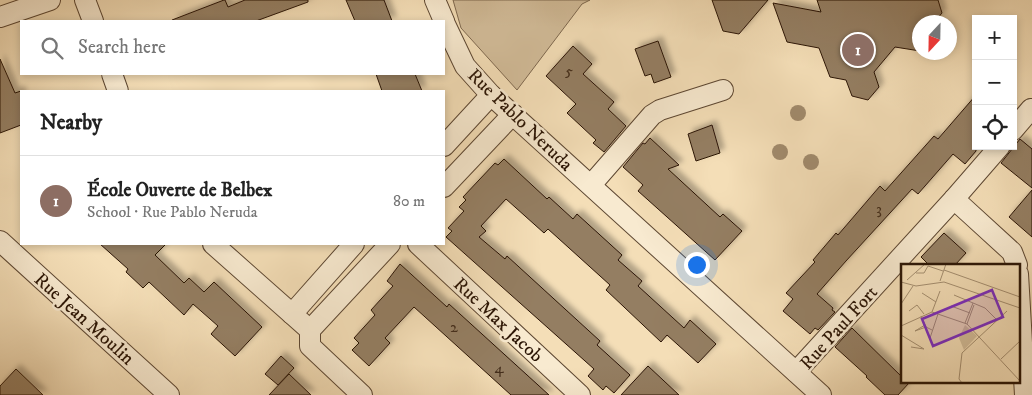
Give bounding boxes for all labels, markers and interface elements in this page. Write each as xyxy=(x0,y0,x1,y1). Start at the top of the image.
north arrow xyxy=(912,15,957,60)
map controls xyxy=(972,15,1017,150)
button: + xyxy=(972,15,1017,60)
search box xyxy=(20,20,445,75)
pin: 1 xyxy=(842,31,874,69)
icon: search xyxy=(38,34,66,62)
text: Search here xyxy=(78,36,166,59)
button: − xyxy=(972,60,1017,105)
house number: 5 xyxy=(565,61,573,81)
street label: Rue Pablo Neruda xyxy=(463,64,577,176)
button: locate xyxy=(972,105,1017,150)
text: Nearby xyxy=(40,110,102,136)
text: École Ouverte de Belbex xyxy=(87,179,272,202)
text: 1 xyxy=(53,191,59,211)
text: 80 m xyxy=(393,191,425,211)
house number: 3 xyxy=(876,199,882,219)
text: School · Rue Pablo Neruda xyxy=(87,202,257,222)
your location xyxy=(684,252,710,278)
inset map xyxy=(901,264,1020,382)
street label: Rue Jean Moulin xyxy=(29,268,139,370)
street label: Rue Max Jacob xyxy=(448,273,548,368)
street label: Rue Paul Fort xyxy=(795,281,883,375)
house number: 2 xyxy=(450,317,458,337)
house number: 4 xyxy=(494,358,504,378)

